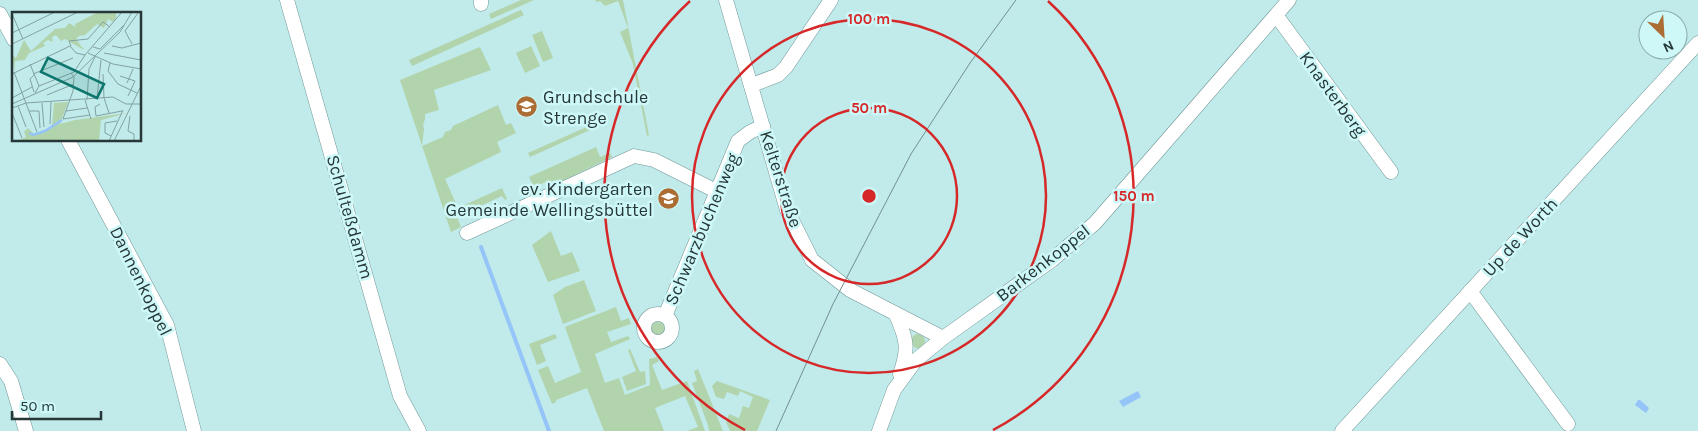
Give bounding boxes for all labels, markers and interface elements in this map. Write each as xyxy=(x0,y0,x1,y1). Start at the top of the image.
text: 100 m xyxy=(848,10,890,28)
north arrow xyxy=(1638,10,1688,60)
inset map xyxy=(12,12,141,141)
text: N xyxy=(1660,37,1676,56)
street label: Knasterberg xyxy=(1295,47,1371,141)
place label: Grundschule Strenge xyxy=(543,86,648,129)
school or university icon: Grundschule Strenge xyxy=(515,95,539,119)
text: 50 m xyxy=(851,99,887,117)
street label: Kelterstraße xyxy=(755,128,807,230)
street label: Schwarzbuchenweg xyxy=(660,150,744,308)
street label: Schulteßdamm xyxy=(322,152,378,282)
place label: ev. Kindergarten Gemeinde Wellingsbüttel xyxy=(446,178,653,221)
school or university icon: ev. Kindergarten Gemeinde Wellingsbüttel xyxy=(657,187,681,211)
centre of rings xyxy=(860,187,878,205)
text: 150 m xyxy=(1113,187,1155,205)
street label: Up de Worth xyxy=(1478,193,1562,281)
street label: Barkenkoppel xyxy=(992,219,1094,307)
street label: Dannenkoppel xyxy=(105,223,177,339)
scale bar xyxy=(12,388,101,420)
text: 50 m xyxy=(20,397,55,415)

